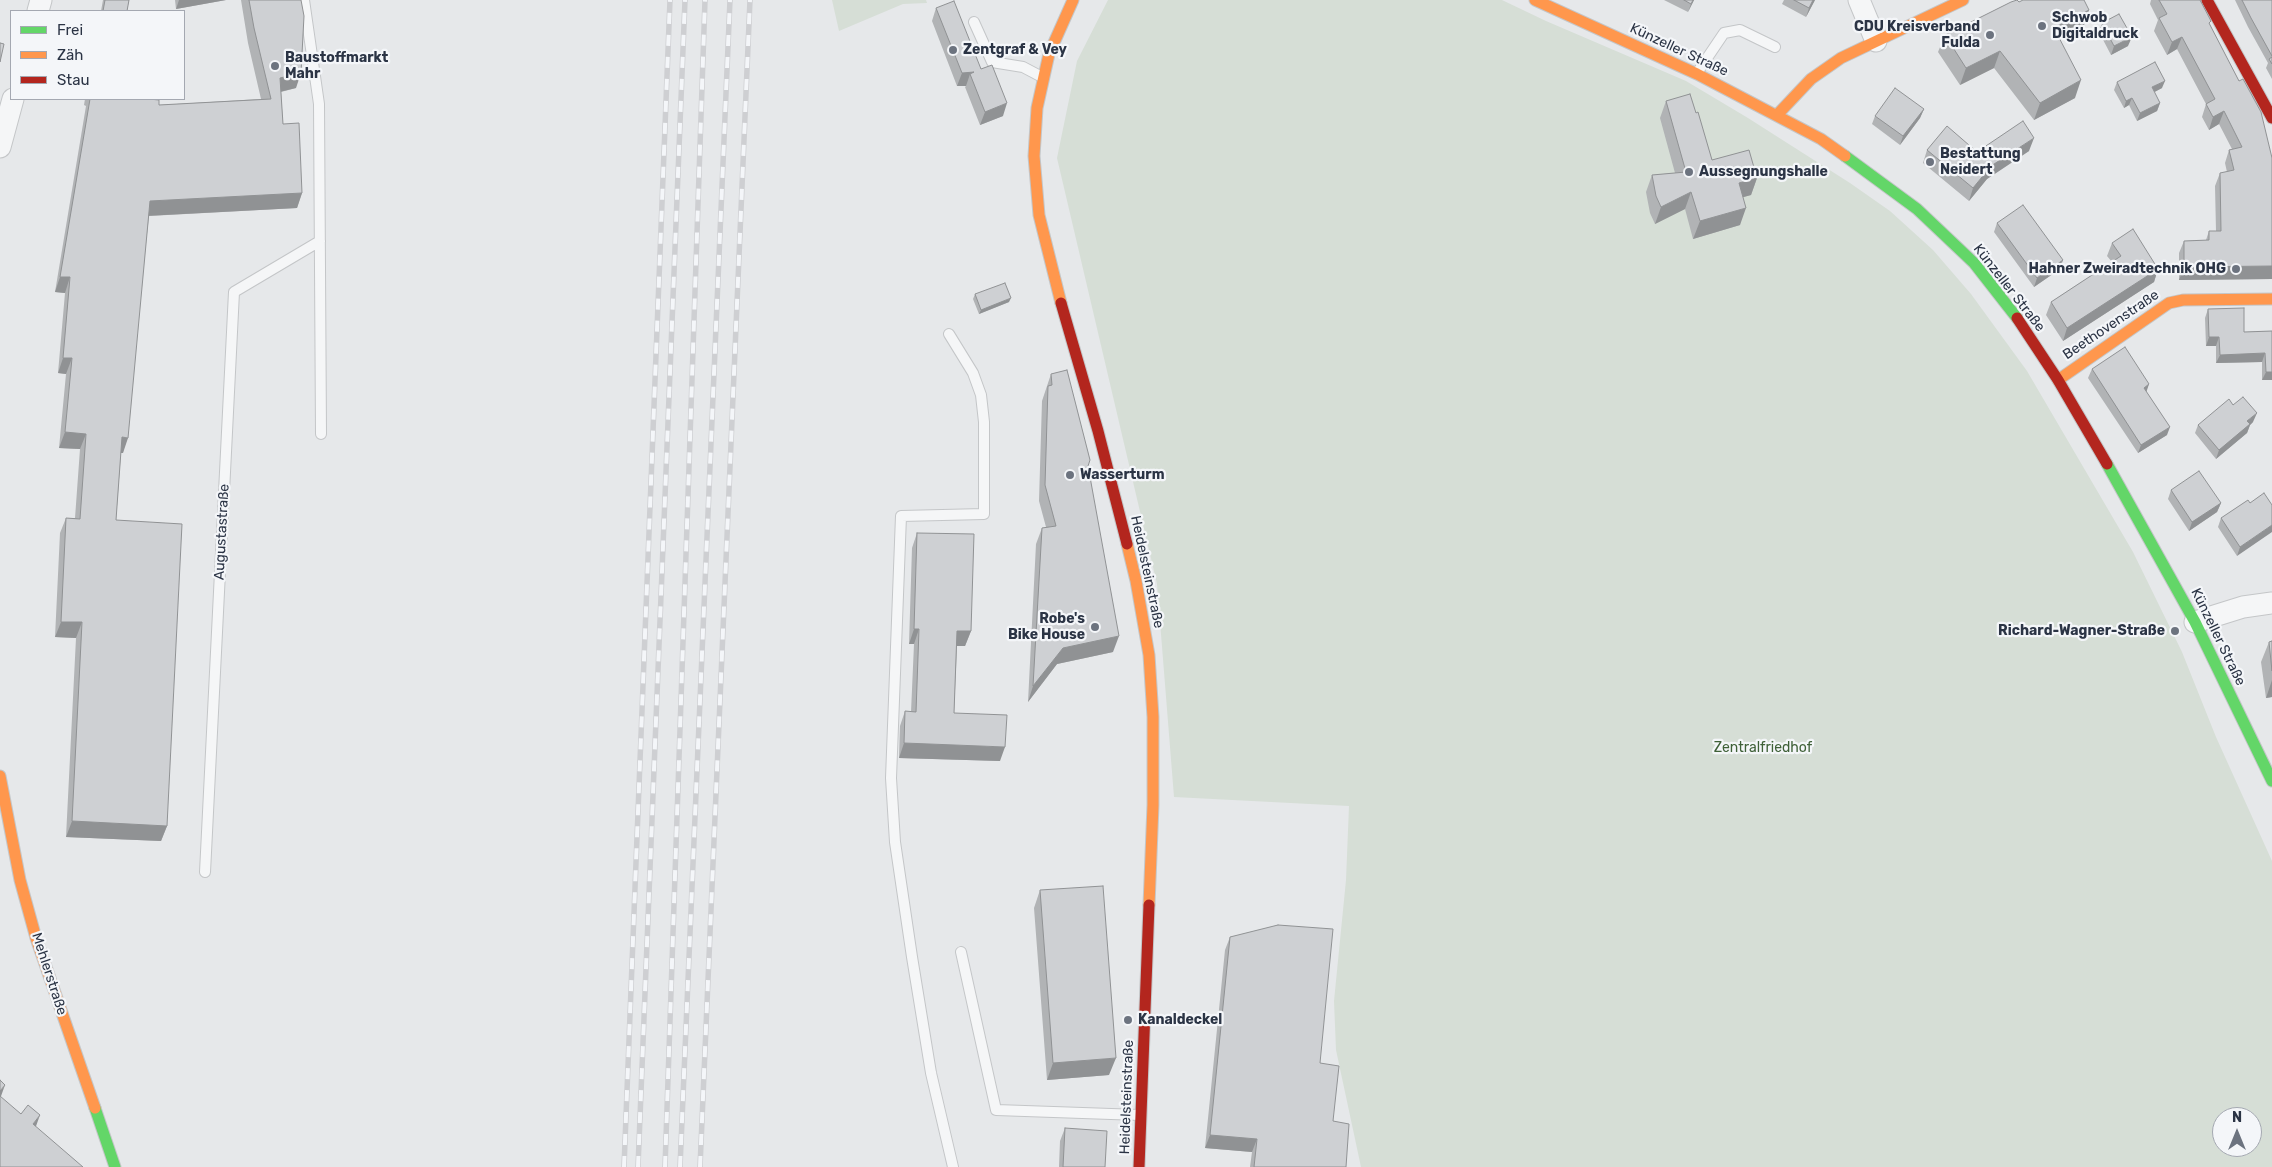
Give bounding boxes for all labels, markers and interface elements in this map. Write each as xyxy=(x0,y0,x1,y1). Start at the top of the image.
legend xyxy=(10,10,185,100)
place label: Schwob Digitaldruck xyxy=(2052,10,2138,42)
place label: CDU Kreisverband Fulda xyxy=(1854,19,1980,52)
street label: Künzeller Straße xyxy=(1627,20,1731,80)
marker: Schwob Digitaldruck xyxy=(2036,20,2048,32)
text: Frei xyxy=(57,21,83,39)
marker: CDU Kreisverband Fulda xyxy=(1984,29,1996,41)
place label: Zentgraf & Vey xyxy=(963,42,1067,58)
marker: Zentgraf & Vey xyxy=(947,44,959,56)
text: Zäh xyxy=(57,46,83,64)
place label: Baustoffmarkt Mahr xyxy=(285,50,388,82)
marker: Baustoffmarkt Mahr xyxy=(269,60,281,72)
text: Stau xyxy=(57,71,90,89)
place label: Bestattung Neidert xyxy=(1940,146,2021,178)
marker: Bestattung Neidert xyxy=(1924,156,1936,168)
place label: Aussegnungshalle xyxy=(1699,164,1828,180)
marker: Aussegnungshalle xyxy=(1683,166,1695,178)
street label: Künzeller Straße xyxy=(1970,241,2048,335)
place label: Hahner Zweiradtechnik OHG xyxy=(2029,261,2226,277)
marker: Hahner Zweiradtechnik OHG xyxy=(2230,263,2242,275)
street label: Beethovenstraße xyxy=(2060,287,2162,363)
place label: Wasserturm xyxy=(1080,467,1164,483)
marker: Wasserturm xyxy=(1064,469,1076,481)
street label: Augustastraße xyxy=(211,483,233,581)
street label: Heidelsteinstraße xyxy=(1127,514,1167,630)
street label: Künzeller Straße xyxy=(2187,585,2249,689)
place label: Robe's Bike House xyxy=(1008,611,1085,644)
marker: Robe's Bike House xyxy=(1089,621,1101,633)
place label: Richard-Wagner-Straße xyxy=(1998,623,2165,639)
marker: Richard-Wagner-Straße xyxy=(2169,625,2181,637)
park label: Zentralfriedhof xyxy=(1714,740,1812,756)
street label: Mehlerstraße xyxy=(28,931,70,1017)
place label: Kanaldeckel xyxy=(1138,1012,1222,1028)
marker: Kanaldeckel xyxy=(1122,1014,1134,1026)
street label: Heidelsteinstraße xyxy=(1117,1039,1137,1155)
north arrow xyxy=(2212,1107,2262,1157)
text: N xyxy=(2232,1109,2242,1126)

